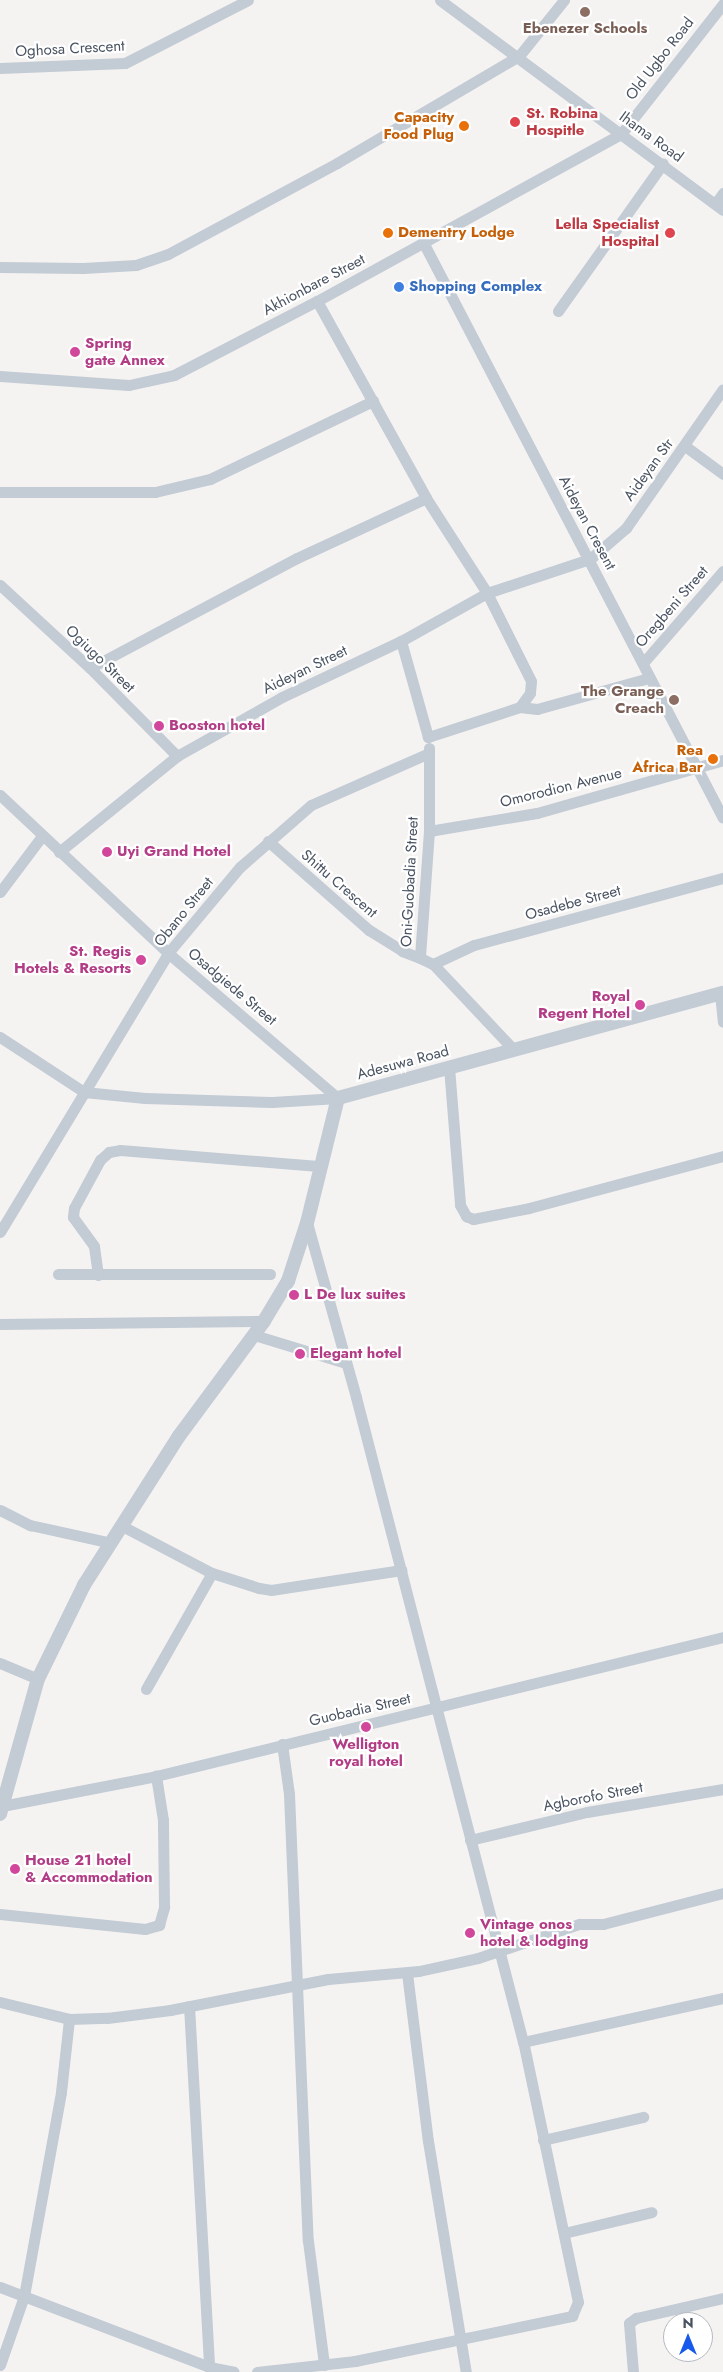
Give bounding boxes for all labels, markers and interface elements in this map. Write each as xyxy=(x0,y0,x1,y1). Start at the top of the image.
marker: Ebenezer Schools xyxy=(579,6,591,18)
street label: Old Ugbo Road xyxy=(622,14,698,104)
place label: Ebenezer Schools xyxy=(523,20,647,38)
street label: Oghosa Crescent xyxy=(15,37,125,61)
place label: St. Robina Hospitle xyxy=(526,104,598,139)
place label: Capacity Food Plug xyxy=(384,108,454,143)
street label: Ihama Road xyxy=(616,108,686,166)
marker: St. Robina Hospitle xyxy=(508,115,522,129)
marker: Capacity Food Plug xyxy=(458,120,470,132)
place label: Lella Specialist Hospital xyxy=(555,215,659,250)
place label: Dementry Lodge xyxy=(398,224,515,242)
marker: Lella Specialist Hospital xyxy=(663,226,677,240)
marker: Dementry Lodge xyxy=(382,227,394,239)
street label: Akhionbare Street xyxy=(260,251,368,319)
place label: Shopping Complex xyxy=(409,278,542,296)
marker: Shopping Complex xyxy=(393,281,405,293)
place label: Spring gate Annex xyxy=(85,334,165,369)
marker: Spring gate Annex xyxy=(69,346,81,358)
street label: Aideyan Str xyxy=(620,435,678,505)
street label: Aideyan Cresent xyxy=(555,473,619,573)
street label: Oregbeni Street xyxy=(632,563,712,651)
street label: Ogiugo Street xyxy=(62,622,138,696)
street label: Aideyan Street xyxy=(260,642,350,698)
place label: The Grange Creach xyxy=(581,682,664,717)
marker: The Grange Creach xyxy=(668,694,680,706)
place label: Booston hotel xyxy=(169,717,265,735)
marker: Booston hotel xyxy=(153,720,165,732)
place label: Rea Africa Bar xyxy=(632,741,703,776)
marker: Rea Africa Bar xyxy=(707,753,719,765)
street label: Omorodion Avenue xyxy=(498,764,624,812)
street label: Oni-Guobadia Street xyxy=(398,817,422,947)
place label: Uyi Grand Hotel xyxy=(117,843,231,861)
marker: Uyi Grand Hotel xyxy=(101,846,113,858)
street label: Shittu Crescent xyxy=(297,846,381,922)
street label: Obano Street xyxy=(151,874,217,950)
street label: Osadebe Street xyxy=(523,882,623,924)
place label: St. Regis Hotels & Resorts xyxy=(14,942,131,977)
street label: Osadgiede Street xyxy=(184,945,280,1029)
marker: St. Regis Hotels & Resorts xyxy=(135,954,147,966)
place label: Royal Regent Hotel xyxy=(538,987,630,1022)
marker: Royal Regent Hotel xyxy=(634,999,646,1011)
street label: Adesuwa Road xyxy=(355,1042,451,1084)
place label: L De lux suites xyxy=(304,1286,405,1304)
marker: L De lux suites xyxy=(288,1289,300,1301)
place label: Elegant hotel xyxy=(310,1345,402,1363)
marker: Elegant hotel xyxy=(294,1348,306,1360)
street label: Guobadia Street xyxy=(308,1690,412,1730)
marker: Welligton royal hotel xyxy=(360,1721,372,1733)
place label: Welligton royal hotel xyxy=(329,1735,403,1770)
street label: Agborofo Street xyxy=(542,1779,644,1815)
place label: House 21 hotel & Accommodation xyxy=(25,1851,153,1886)
marker: House 21 hotel & Accommodation xyxy=(9,1863,21,1875)
place label: Vintage onos hotel & lodging xyxy=(480,1915,588,1950)
marker: Vintage onos hotel & lodging xyxy=(464,1927,476,1939)
north arrow xyxy=(663,2312,713,2362)
text: N xyxy=(682,2313,694,2333)

